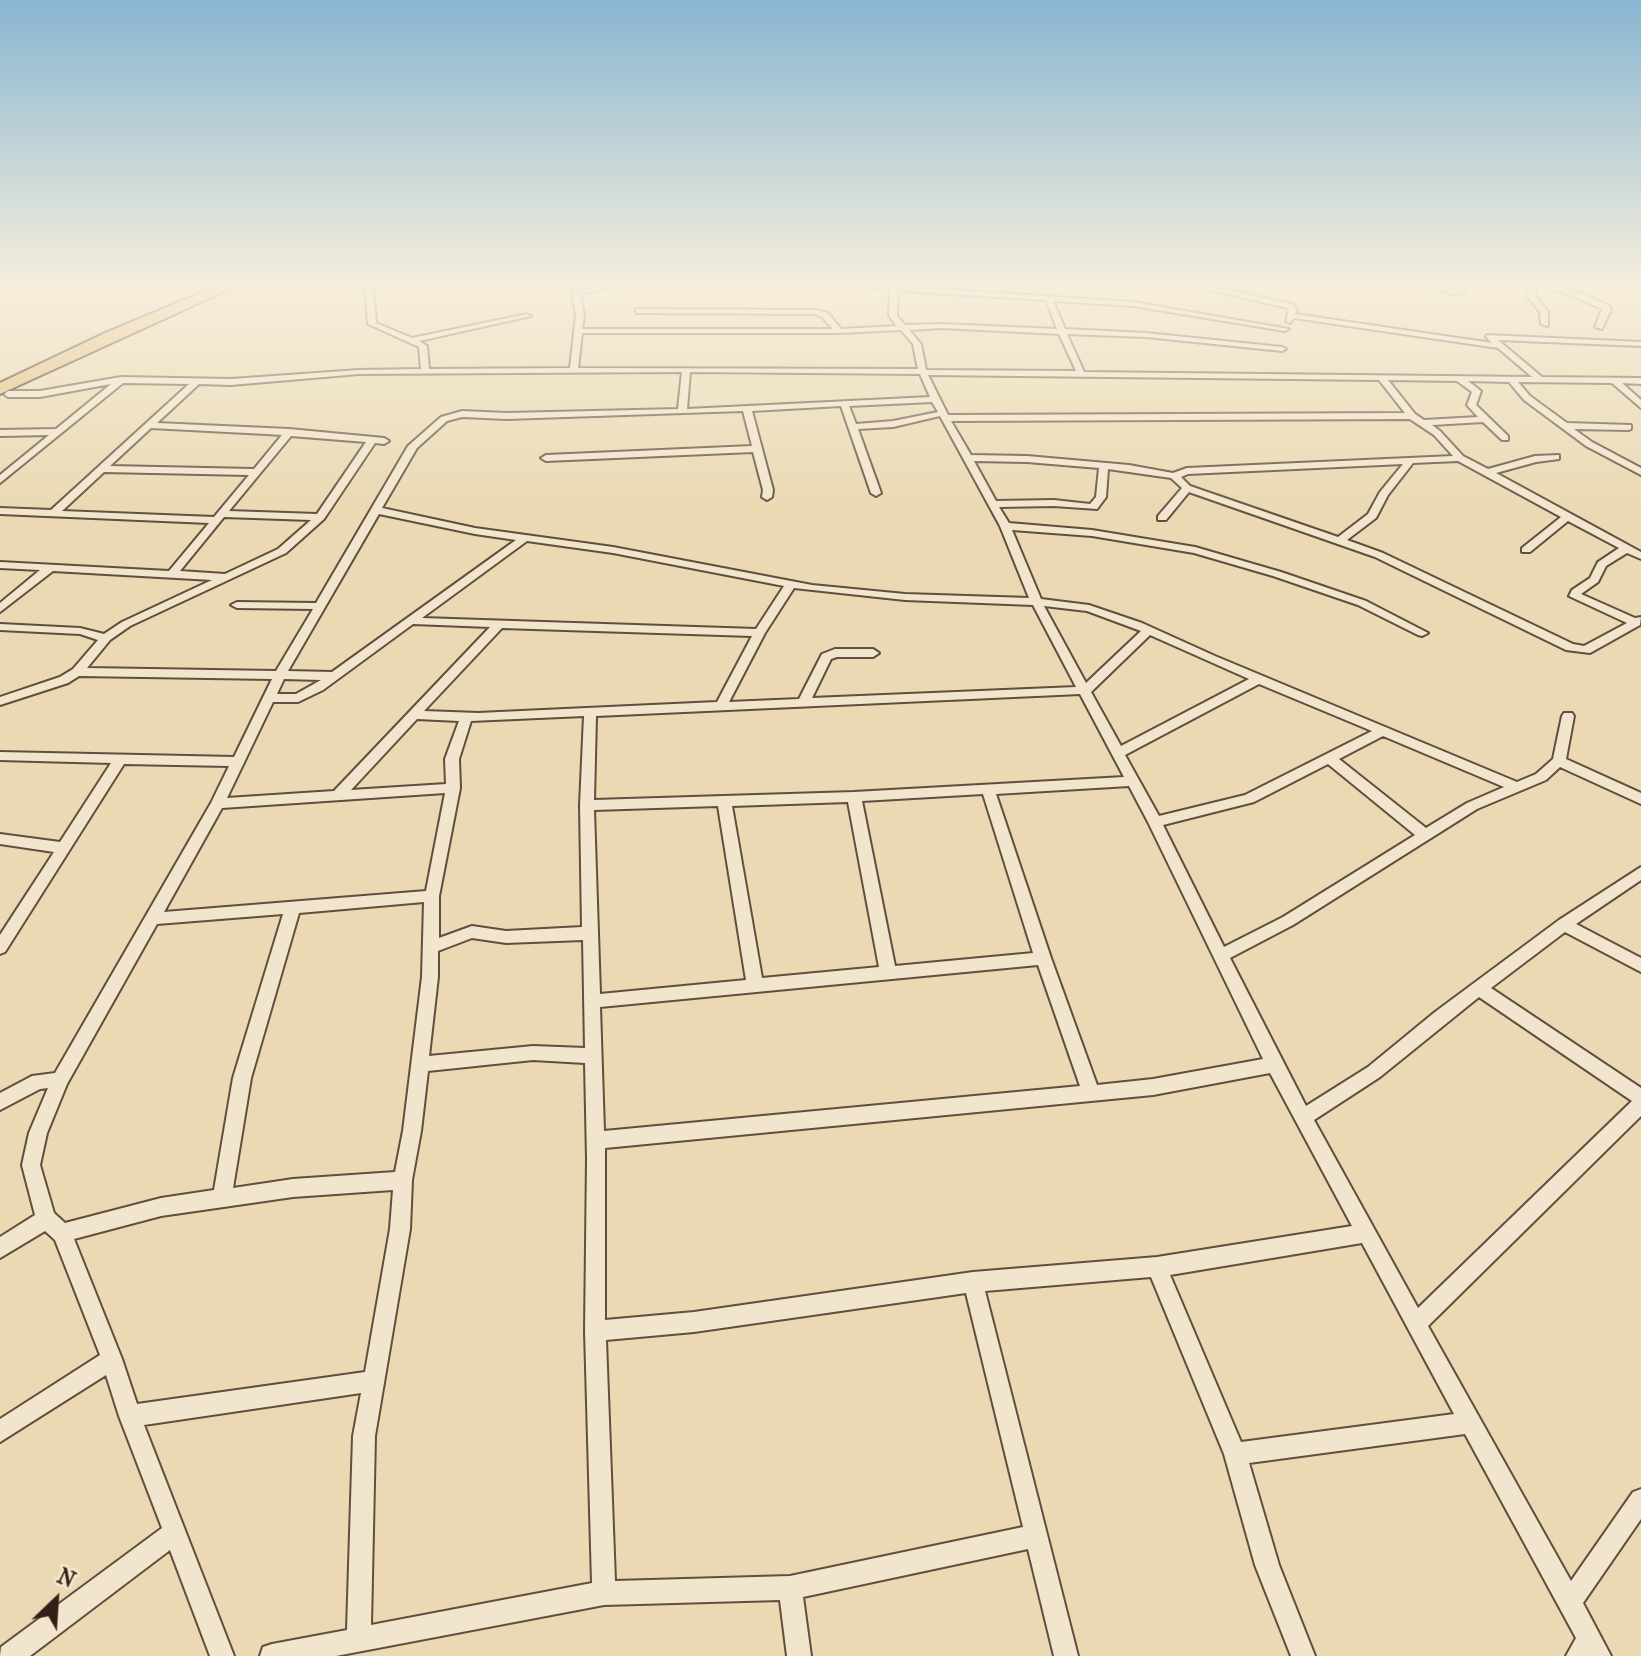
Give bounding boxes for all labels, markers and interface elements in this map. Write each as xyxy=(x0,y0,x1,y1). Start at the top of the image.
north arrow xyxy=(16,1560,96,1640)
text: N xyxy=(53,1563,79,1594)

